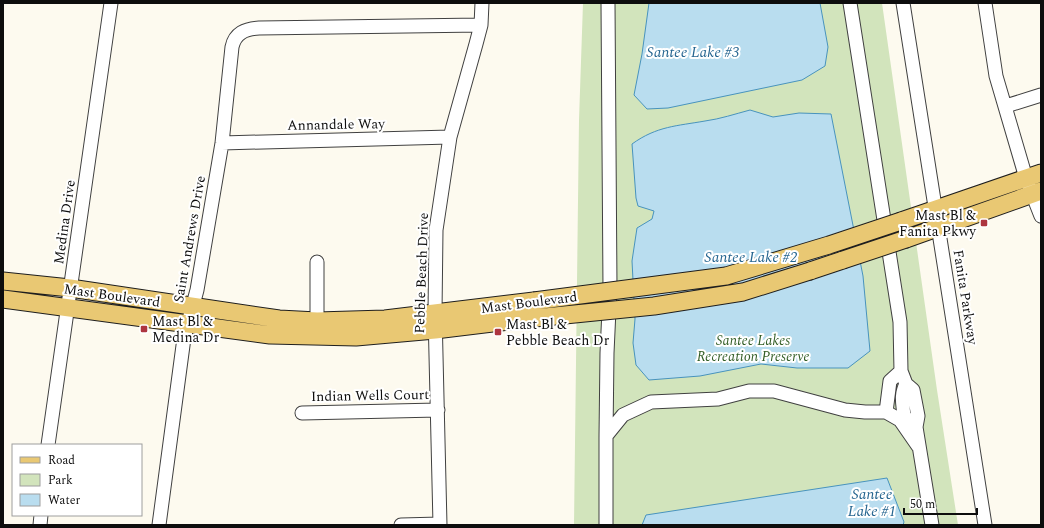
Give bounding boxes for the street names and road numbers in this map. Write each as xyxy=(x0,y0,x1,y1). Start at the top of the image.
street label: Annandale Way xyxy=(287,113,386,136)
street label: Saint Andrews Drive xyxy=(168,174,211,304)
street label: Medina Drive xyxy=(48,178,81,266)
street label: Pebble Beach Drive xyxy=(409,212,434,334)
street label: Fanita Parkway xyxy=(948,248,984,347)
street label: Mast Boulevard xyxy=(62,278,162,313)
street label: Mast Boulevard xyxy=(480,286,579,319)
street label: Indian Wells Court xyxy=(311,384,429,407)

